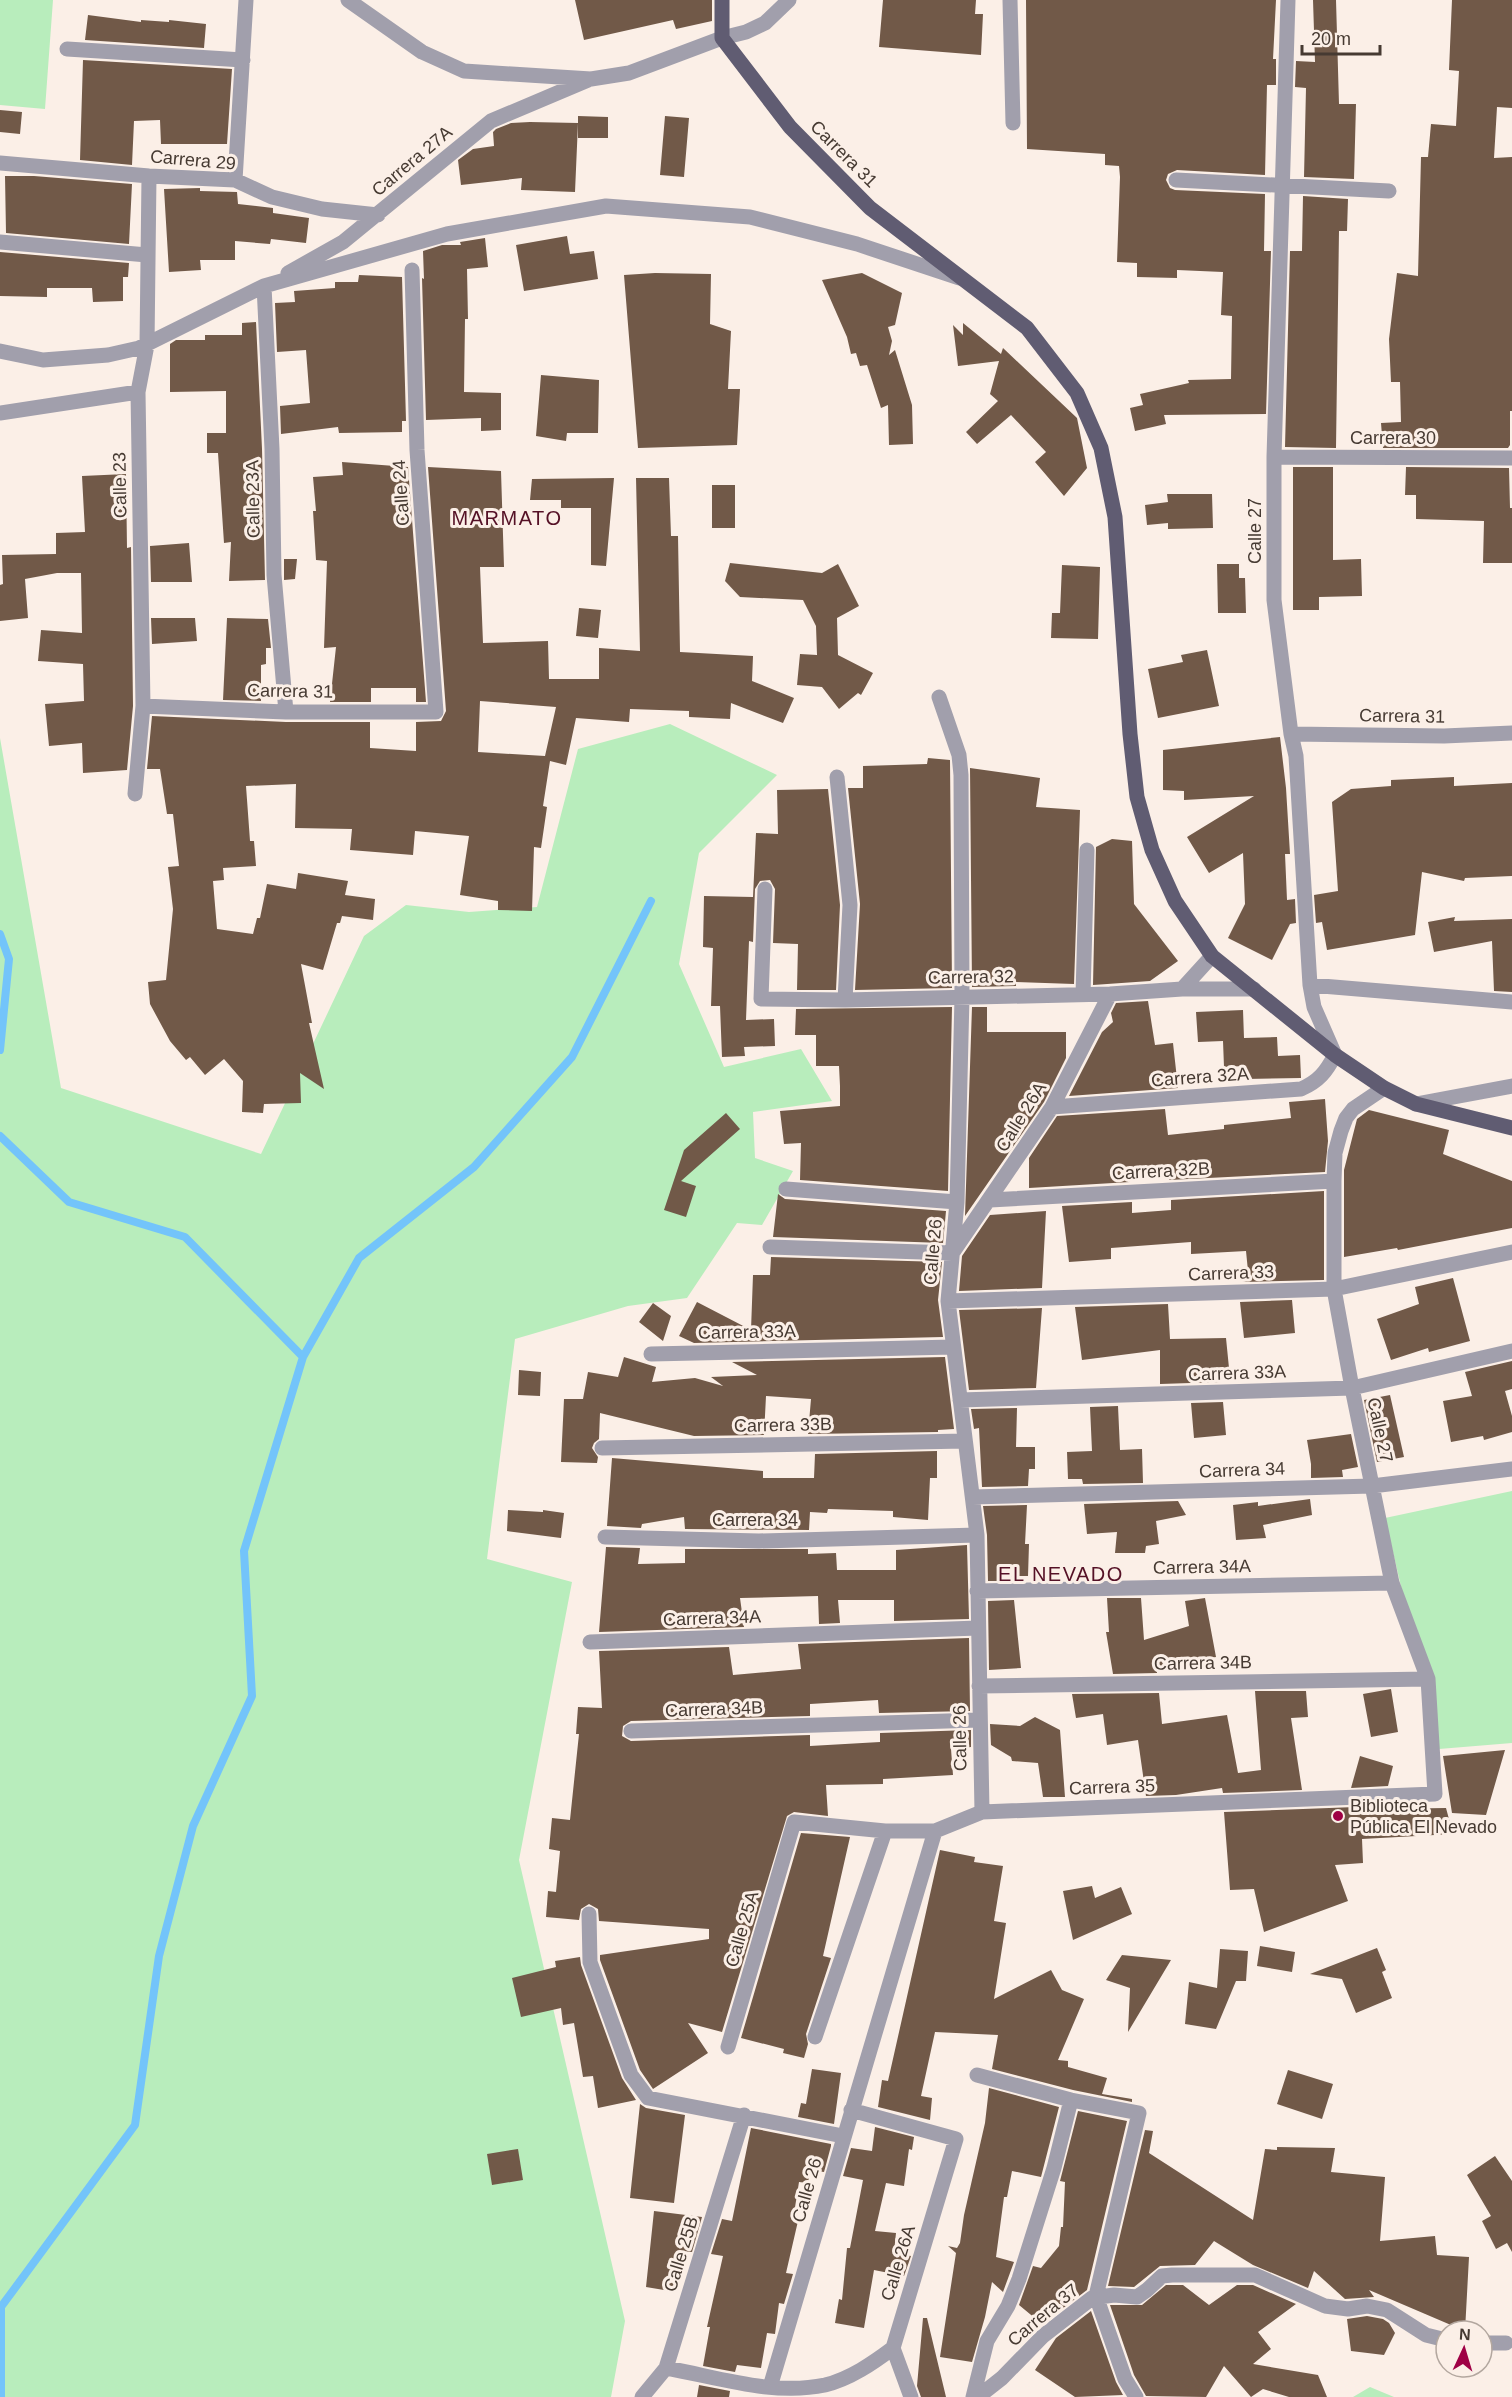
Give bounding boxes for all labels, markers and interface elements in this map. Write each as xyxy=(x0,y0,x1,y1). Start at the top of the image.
scale bar xyxy=(1302,18,1380,56)
text: 20 m xyxy=(1311,29,1351,49)
street label: Carrera 31 xyxy=(807,117,881,191)
street label: Carrera 27A xyxy=(368,122,456,200)
street label: Carrera 29 xyxy=(149,146,237,174)
street label: Carrera 30 xyxy=(1350,428,1436,448)
street label: Calle 23 xyxy=(109,452,131,518)
street label: Calle 24 xyxy=(389,459,413,527)
street label: Calle 23A xyxy=(242,460,264,538)
street label: Calle 27 xyxy=(1245,498,1265,564)
district label: MARMATO xyxy=(452,507,562,529)
street label: Carrera 31 xyxy=(247,680,333,702)
street label: Carrera 31 xyxy=(1359,705,1445,727)
street label: Carrera 32 xyxy=(928,966,1014,988)
street label: Carrera 32A xyxy=(1150,1064,1250,1090)
street label: Calle 26A xyxy=(992,1079,1050,1155)
street label: Carrera 32B xyxy=(1112,1158,1210,1184)
street label: Calle 26 xyxy=(920,1218,946,1286)
street label: Carrera 33 xyxy=(1188,1262,1274,1284)
street label: Carrera 33A xyxy=(698,1321,796,1343)
street label: Carrera 33A xyxy=(1188,1361,1286,1385)
street label: Calle 27 xyxy=(1363,1396,1397,1464)
street label: Carrera 33B xyxy=(734,1414,832,1436)
street label: Carrera 34 xyxy=(1199,1459,1285,1481)
street label: Carrera 34 xyxy=(712,1510,798,1530)
street label: Carrera 34A xyxy=(1153,1556,1251,1578)
district label: EL NEVADO xyxy=(998,1563,1124,1585)
street label: Carrera 34A xyxy=(663,1606,761,1630)
street label: Carrera 34B xyxy=(1154,1652,1252,1674)
street label: Carrera 34B xyxy=(665,1697,763,1721)
street label: Calle 26 xyxy=(949,1705,971,1771)
street label: Carrera 35 xyxy=(1069,1776,1155,1798)
place label: Biblioteca Pública El Nevado xyxy=(1350,1796,1497,1837)
marker: Biblioteca Pública El Nevado xyxy=(1331,1809,1345,1823)
street label: Calle 25A xyxy=(722,1889,762,1969)
street label: Calle 26 xyxy=(788,2155,826,2225)
street label: Calle 25B xyxy=(660,2214,702,2294)
street label: Calle 26A xyxy=(877,2223,919,2303)
street label: Carrera 37 xyxy=(1004,2280,1082,2350)
north arrow xyxy=(1434,2319,1494,2379)
text: N xyxy=(1459,2326,1471,2343)

